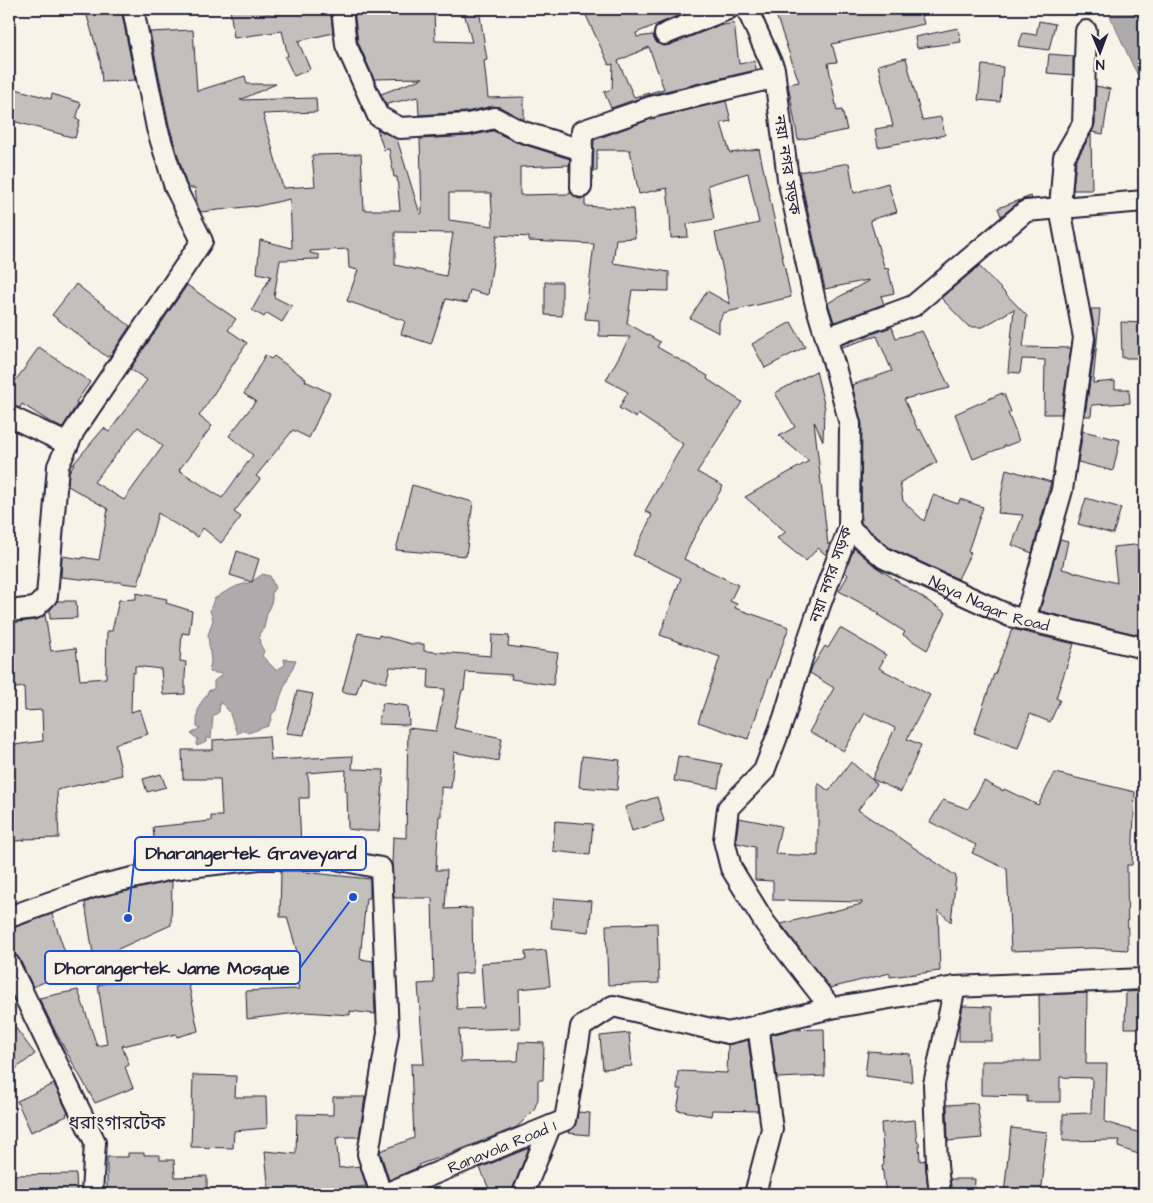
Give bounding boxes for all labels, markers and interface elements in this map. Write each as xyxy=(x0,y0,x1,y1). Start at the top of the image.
north arrow xyxy=(1076,28,1126,78)
text: N xyxy=(1095,54,1105,74)
street label: নয়া নগর সড়ক xyxy=(768,113,806,218)
street label: নয়া নগর সড়ক xyxy=(804,522,858,626)
street label: Naya Nagar Road xyxy=(925,570,1051,637)
callout: Dharangertek Graveyard xyxy=(135,837,366,870)
text: Dharangertek Graveyard xyxy=(146,841,357,867)
callout: Dhorangertek Jame Mosque xyxy=(45,951,300,984)
text: Dhorangertek Jame Mosque xyxy=(55,956,290,982)
district label: ধরাংগারটেক xyxy=(68,1110,166,1137)
street label: Ranavola Road 1 xyxy=(444,1115,559,1179)

